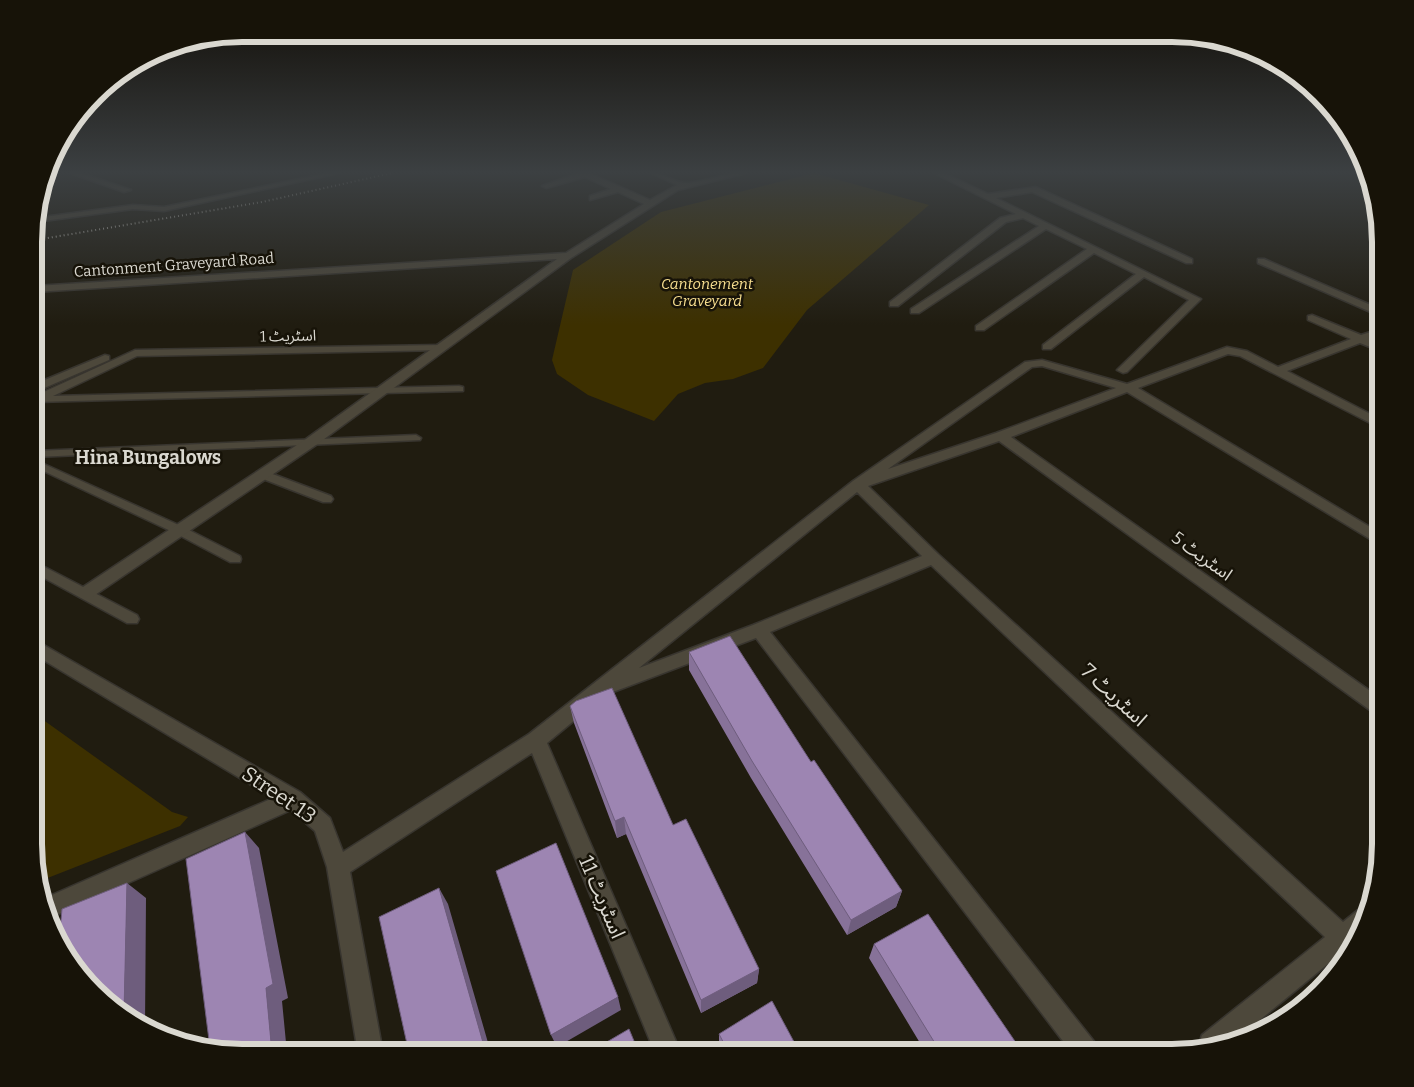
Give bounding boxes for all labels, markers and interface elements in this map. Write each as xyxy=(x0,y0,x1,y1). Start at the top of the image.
street label: Cantonment Graveyard Road xyxy=(73,249,275,281)
park label: Cantonement Graveyard xyxy=(661,275,754,310)
street label: اسٹریٹ 1 xyxy=(260,327,316,345)
district label: Hina Bungalows xyxy=(75,446,221,469)
street label: اسٹریٹ 5 xyxy=(1167,527,1237,585)
street label: اسٹریٹ 7 xyxy=(1076,658,1152,732)
street label: Street 13 xyxy=(237,761,321,829)
street label: اسٹریٹ 11 xyxy=(573,852,631,942)

